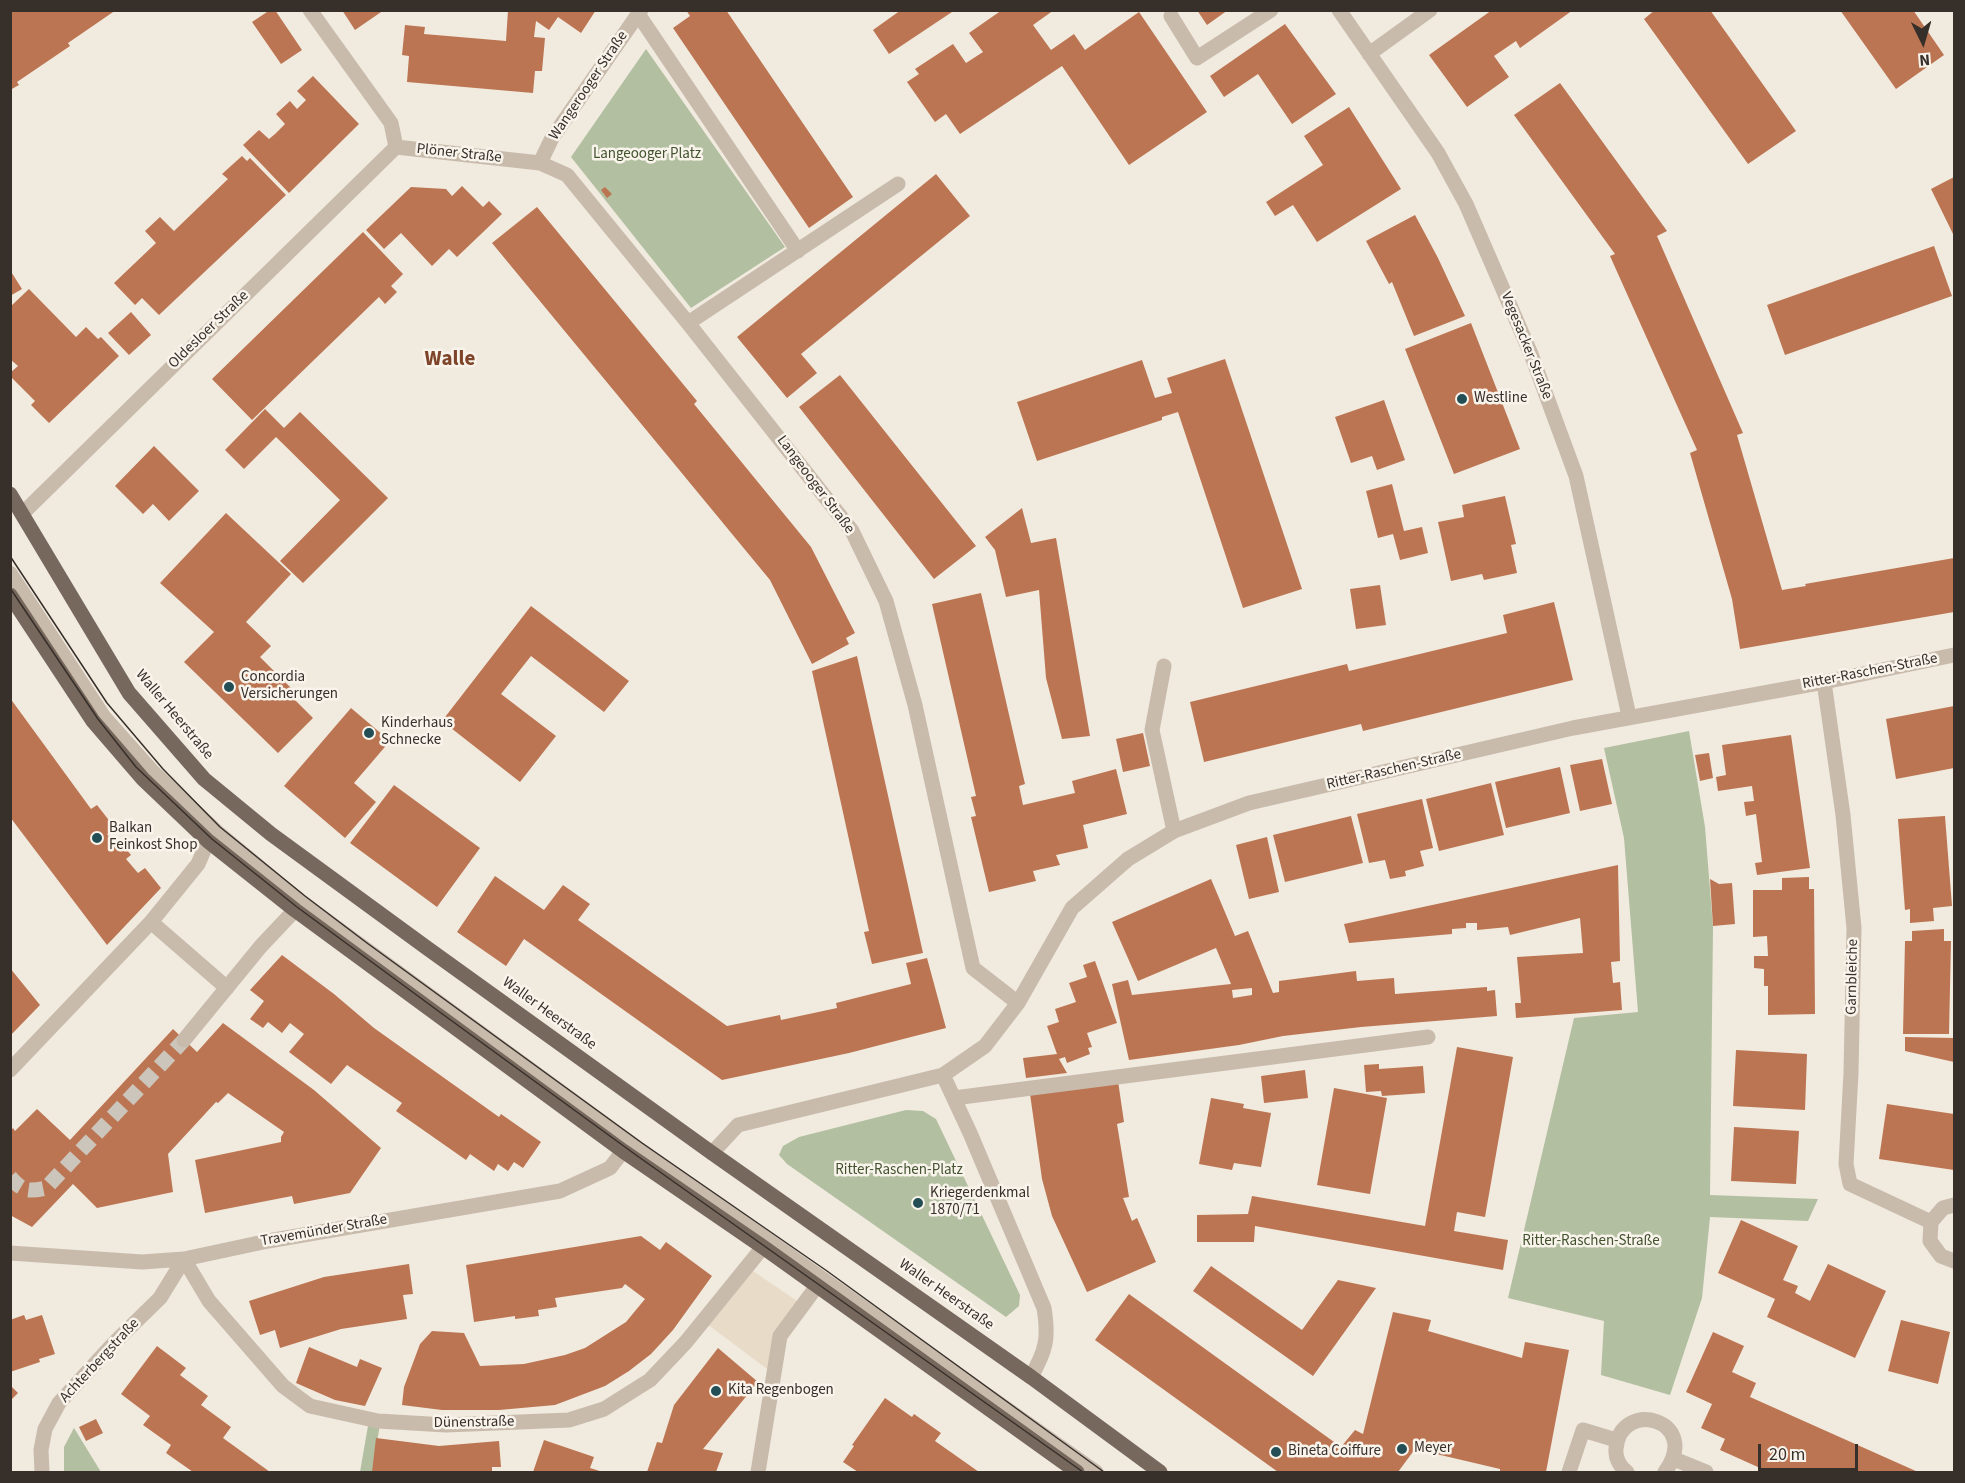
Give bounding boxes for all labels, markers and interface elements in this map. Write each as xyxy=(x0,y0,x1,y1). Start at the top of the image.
north arrow xyxy=(1893,12,1953,72)
street label: Wangerooger Straße xyxy=(546,28,632,144)
text: N xyxy=(1918,49,1931,71)
street label: Plöner Straße xyxy=(416,141,502,167)
park label: Langeooger Platz xyxy=(593,146,701,164)
street label: Oldesloer Straße xyxy=(165,287,253,373)
street label: Vegesacker Straße xyxy=(1496,290,1556,402)
district label: Walle xyxy=(425,347,475,373)
place label: Westline xyxy=(1474,390,1527,408)
marker: Westline xyxy=(1455,392,1469,406)
street label: Langeooger Straße xyxy=(772,432,858,538)
street label: Ritter-Raschen-Straße xyxy=(1801,650,1939,694)
street label: Waller Heerstraße xyxy=(131,666,217,764)
place label: Concordia Versicherungen xyxy=(241,669,338,704)
marker: Concordia Versicherungen xyxy=(222,680,236,694)
place label: Kinderhaus Schnecke xyxy=(381,715,453,750)
marker: Kinderhaus Schnecke xyxy=(362,726,376,740)
street label: Ritter-Raschen-Straße xyxy=(1325,746,1463,794)
place label: Balkan Feinkost Shop xyxy=(109,820,197,855)
marker: Balkan Feinkost Shop xyxy=(90,831,104,845)
street label: Garnbleiche xyxy=(1843,939,1863,1015)
street label: Waller Heerstraße xyxy=(499,974,599,1054)
park label: Ritter-Raschen-Platz xyxy=(835,1162,963,1180)
place label: Kriegerdenkmal 1870/71 xyxy=(930,1185,1030,1220)
marker: Kriegerdenkmal 1870/71 xyxy=(911,1196,925,1210)
street label: Travemünder Straße xyxy=(259,1211,389,1251)
park label: Ritter-Raschen-Straße xyxy=(1522,1233,1660,1251)
street label: Waller Heerstraße xyxy=(895,1256,997,1334)
street label: Achterbergstraße xyxy=(56,1315,144,1407)
place label: Kita Regenbogen xyxy=(728,1382,834,1400)
marker: Kita Regenbogen xyxy=(709,1384,723,1398)
street label: Dünenstraße xyxy=(433,1413,515,1433)
scale bar xyxy=(1761,1432,1862,1470)
place label: Meyer xyxy=(1414,1440,1452,1458)
marker: Meyer xyxy=(1395,1442,1409,1456)
text: 20 m xyxy=(1769,1442,1805,1467)
place label: Bineta Coiffure xyxy=(1288,1443,1381,1461)
marker: Bineta Coiffure xyxy=(1269,1445,1283,1459)

